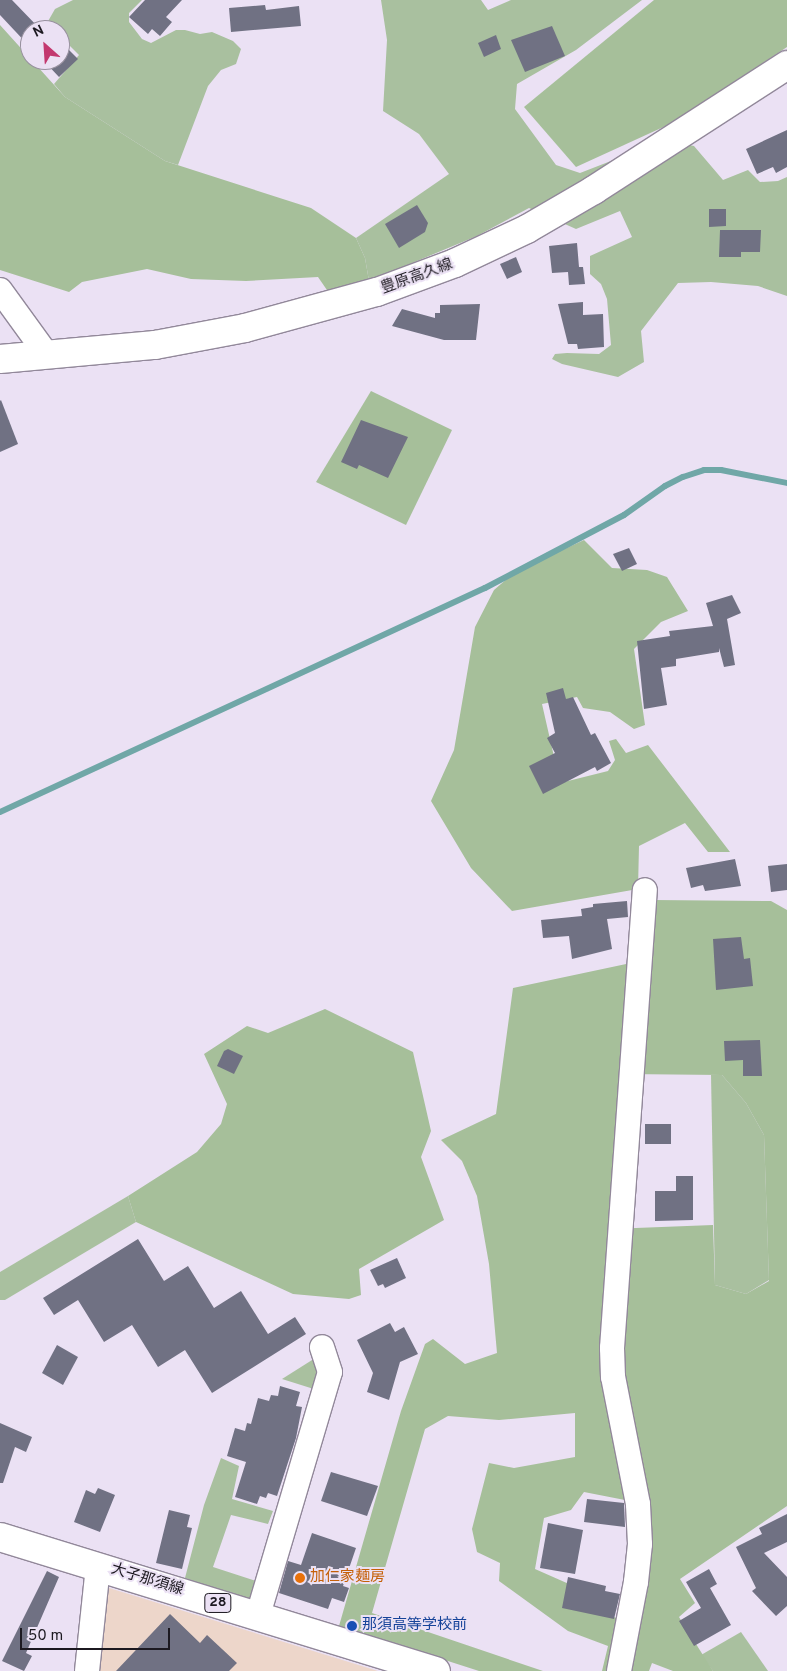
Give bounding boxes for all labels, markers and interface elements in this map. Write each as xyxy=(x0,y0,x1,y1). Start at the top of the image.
north arrow xyxy=(20,20,70,70)
text: N xyxy=(30,22,47,42)
street label: 豊原高久線 xyxy=(379,256,455,298)
street label: 大子那須線 xyxy=(109,1560,185,1600)
place label: 加仁家麺房 xyxy=(310,1569,385,1587)
marker: 加仁家麺房 xyxy=(294,1572,306,1584)
road number: 28 xyxy=(204,1592,232,1615)
place label: 那須高等学校前 xyxy=(362,1617,467,1635)
scale bar xyxy=(22,1618,172,1650)
marker: 那須高等学校前 xyxy=(346,1620,358,1632)
text: 50 m xyxy=(28,1627,63,1646)

